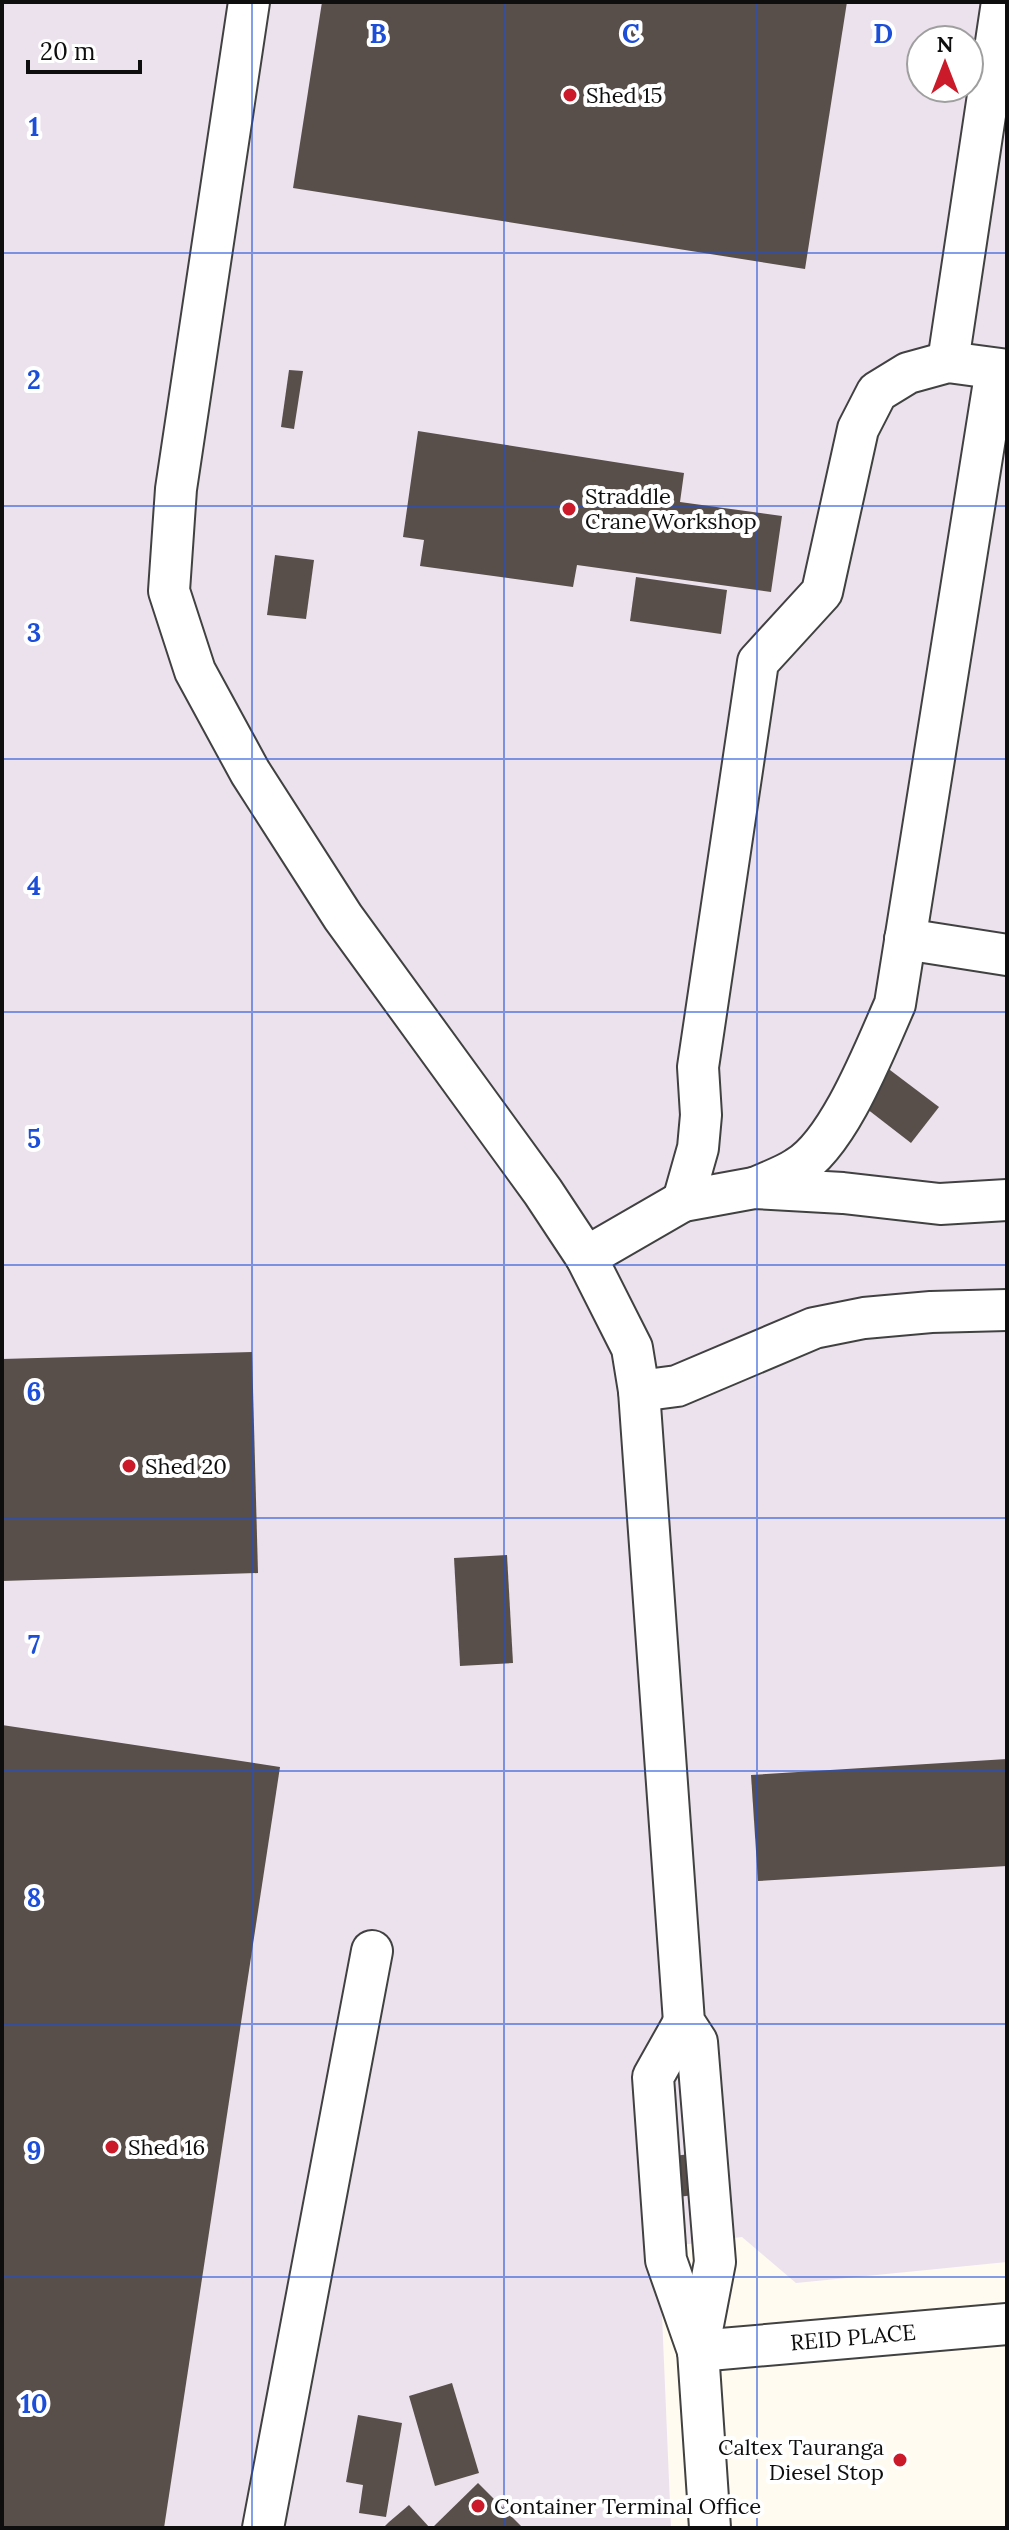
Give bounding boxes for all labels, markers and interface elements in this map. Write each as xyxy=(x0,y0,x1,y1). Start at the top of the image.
text: B xyxy=(369,17,387,50)
text: C xyxy=(622,17,640,50)
text: D xyxy=(873,17,893,50)
scale bar xyxy=(28,24,140,74)
north arrow xyxy=(905,24,985,104)
text: N xyxy=(936,30,954,58)
text: 20 m xyxy=(40,36,96,67)
place label: Shed 15 xyxy=(586,81,662,109)
marker: Shed 15 xyxy=(561,86,579,104)
text: 1 xyxy=(29,110,39,143)
text: 2 xyxy=(27,363,41,396)
place label: Straddle Crane Workshop xyxy=(585,482,757,535)
marker: Straddle Crane Workshop xyxy=(560,500,578,518)
text: 3 xyxy=(27,616,41,649)
text: 4 xyxy=(27,869,41,902)
text: 5 xyxy=(27,1122,41,1155)
text: 6 xyxy=(27,1375,41,1408)
place label: Shed 20 xyxy=(145,1452,227,1480)
marker: Shed 20 xyxy=(120,1457,138,1475)
text: 7 xyxy=(28,1628,40,1661)
text: 8 xyxy=(27,1881,41,1914)
place label: Shed 16 xyxy=(128,2133,205,2161)
text: 9 xyxy=(27,2134,41,2167)
marker: Shed 16 xyxy=(103,2138,121,2156)
street label: REID PLACE xyxy=(789,2318,917,2356)
text: 10 xyxy=(20,2387,48,2420)
place label: Caltex Tauranga Diesel Stop xyxy=(718,2433,884,2486)
marker: Caltex Tauranga Diesel Stop xyxy=(891,2451,909,2469)
place label: Container Terminal Office xyxy=(494,2492,761,2520)
marker: Container Terminal Office xyxy=(469,2497,487,2515)

